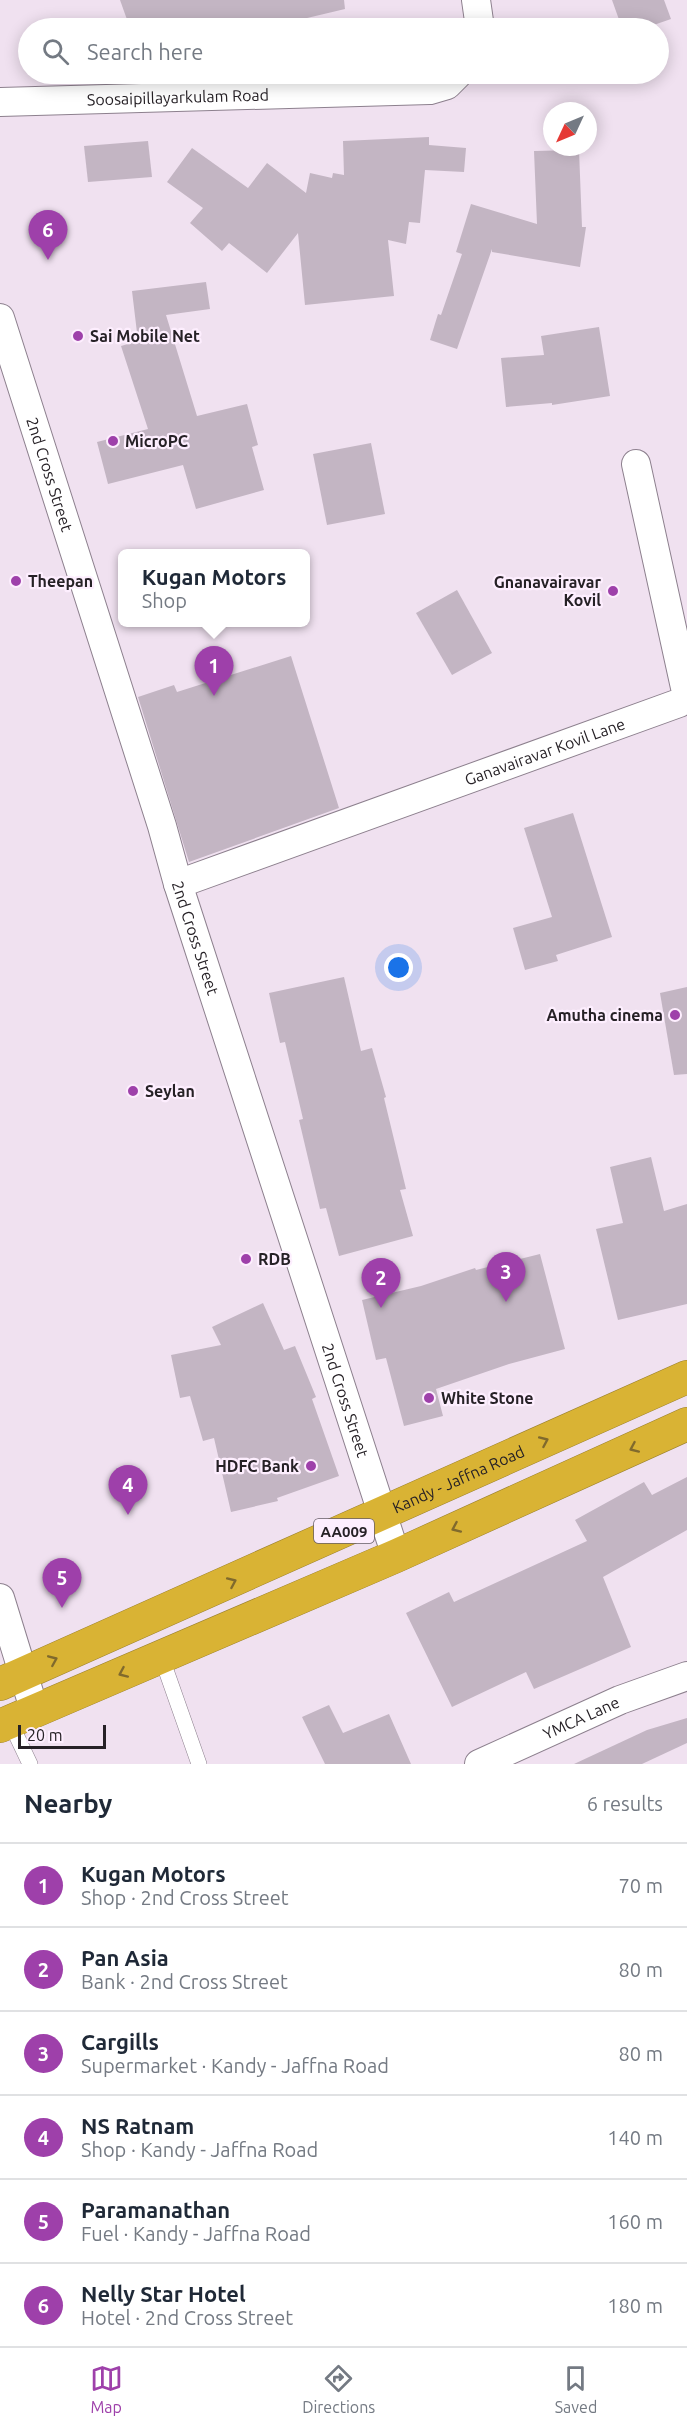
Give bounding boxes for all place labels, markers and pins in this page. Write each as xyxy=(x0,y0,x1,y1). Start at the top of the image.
pin: 6 xyxy=(28,210,68,260)
place label: Sai Mobile Net xyxy=(90,327,200,345)
marker: Sai Mobile Net xyxy=(71,329,85,343)
place label: MicroPC xyxy=(125,432,188,450)
marker: MicroPC xyxy=(106,434,120,448)
place label: Theepan xyxy=(28,572,93,590)
place label: Gnanavairavar Kovil xyxy=(494,573,601,609)
marker: Theepan xyxy=(9,574,23,588)
marker: Gnanavairavar Kovil xyxy=(606,584,620,598)
pin: 1 xyxy=(194,646,234,696)
place label: Amutha cinema xyxy=(547,1006,663,1024)
marker: Amutha cinema xyxy=(668,1008,682,1022)
place label: Seylan xyxy=(145,1082,195,1100)
marker: Seylan xyxy=(126,1084,140,1098)
place label: RDB xyxy=(258,1250,291,1268)
marker: RDB xyxy=(239,1252,253,1266)
pin: 3 xyxy=(486,1252,526,1302)
pin: 2 xyxy=(362,1258,400,1308)
place label: White Stone xyxy=(441,1389,533,1407)
marker: White Stone xyxy=(422,1391,436,1405)
place label: HDFC Bank xyxy=(215,1457,299,1475)
marker: HDFC Bank xyxy=(304,1459,318,1473)
pin: 4 xyxy=(108,1466,148,1515)
pin: 5 xyxy=(42,1558,82,1608)

